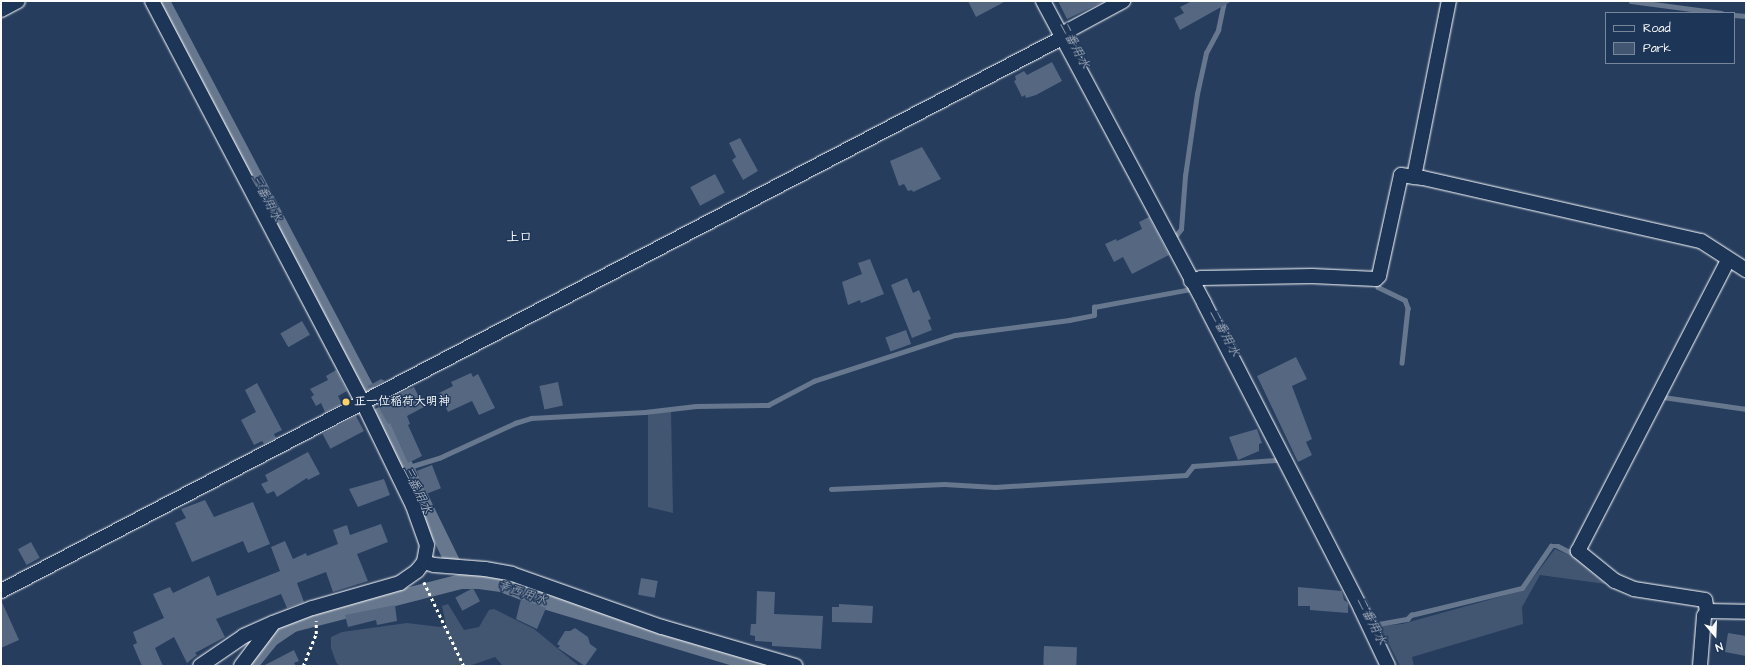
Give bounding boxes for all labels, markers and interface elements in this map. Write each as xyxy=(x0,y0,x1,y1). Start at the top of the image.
legend xyxy=(1605,12,1735,64)
water label: 二番用水 xyxy=(1055,18,1093,72)
text: Road xyxy=(1643,20,1671,37)
text: Park xyxy=(1643,40,1671,57)
water label: 三番用水 xyxy=(247,171,285,225)
district label: 上口 xyxy=(506,229,532,245)
water label: 二番用水 xyxy=(1205,306,1243,360)
place label: 正一位稲荷大明神 xyxy=(354,395,450,409)
marker: 正一位稲荷大明神 xyxy=(341,397,351,407)
water label: 三番用水 xyxy=(399,463,435,517)
water label: 幸西用水 xyxy=(495,577,549,609)
water label: 二番用水 xyxy=(1352,594,1390,648)
north arrow xyxy=(1695,615,1735,655)
text: N xyxy=(1713,639,1725,655)

